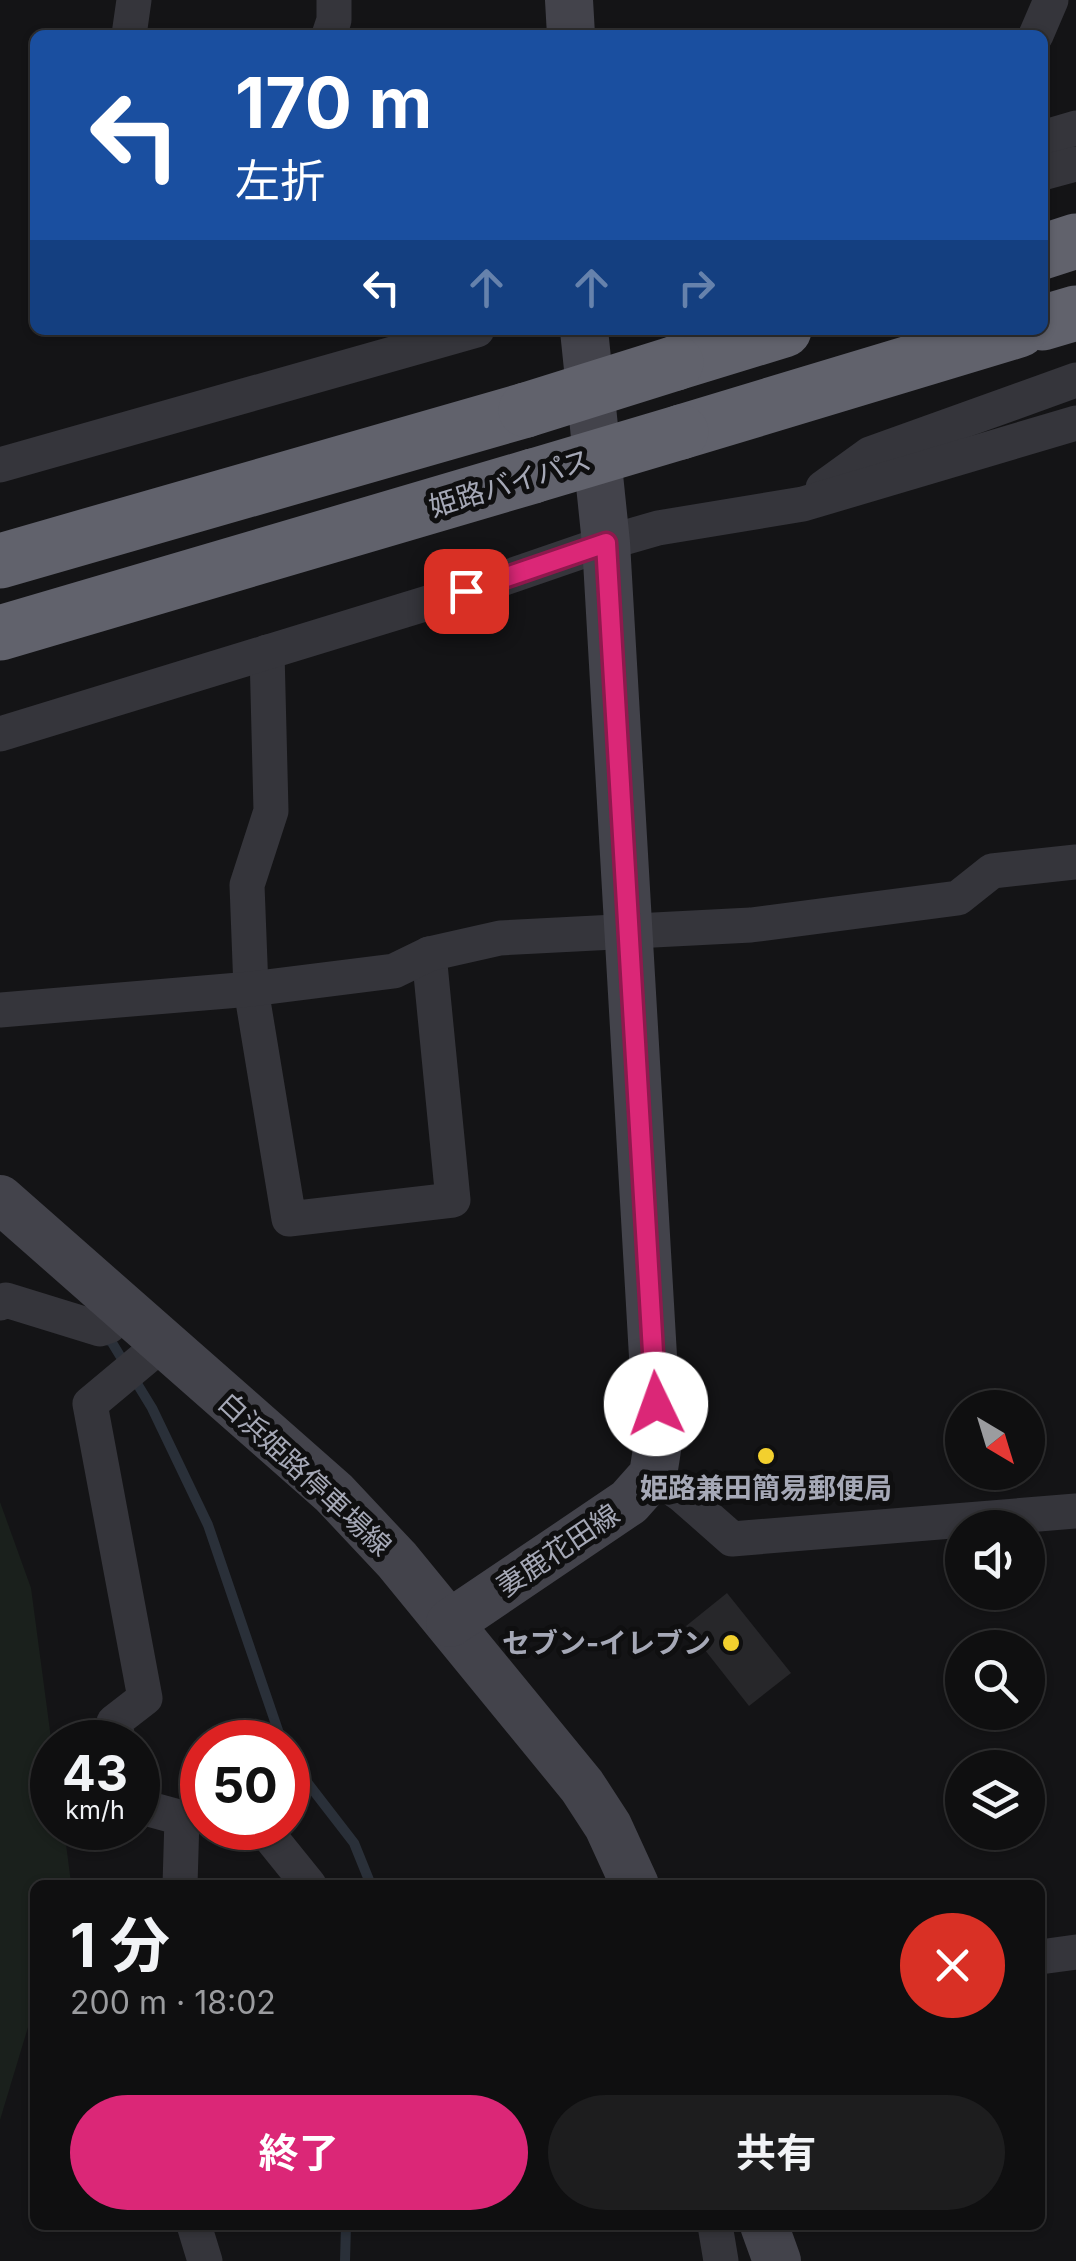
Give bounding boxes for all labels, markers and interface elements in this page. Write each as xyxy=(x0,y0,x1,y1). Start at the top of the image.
text: 170 m xyxy=(235,60,432,145)
icon: left xyxy=(70,70,200,200)
text: 左折 xyxy=(235,153,325,208)
icon: left xyxy=(354,260,409,315)
icon: ahead xyxy=(459,260,514,315)
icon: ahead xyxy=(564,260,619,315)
icon: right xyxy=(669,260,724,315)
street label: 姫路バイパス xyxy=(425,442,595,524)
pin xyxy=(424,549,509,634)
icon: arrive xyxy=(439,564,494,619)
position arrow xyxy=(604,1352,708,1456)
street label: 白浜姫路停車場線 xyxy=(211,1385,399,1563)
north arrow xyxy=(945,1390,1045,1490)
map controls xyxy=(945,1390,1045,1850)
marker: 姫路兼田簡易郵便局 xyxy=(755,1445,777,1467)
place label: 姫路兼田簡易郵便局 xyxy=(640,1471,892,1505)
street label: 妻鹿花田線 xyxy=(490,1497,626,1603)
button: sound xyxy=(945,1510,1045,1610)
place label: セブン-イレブン xyxy=(502,1626,711,1660)
button: search xyxy=(945,1630,1045,1730)
marker: セブン-イレブン xyxy=(720,1632,742,1654)
speed limit sign: 50 xyxy=(180,1720,310,1850)
text: 43 xyxy=(62,1743,128,1803)
button: layers xyxy=(945,1750,1045,1850)
text: km/h xyxy=(65,1795,125,1825)
text: 1 分 xyxy=(70,1909,170,1981)
button: close xyxy=(900,1913,1005,2018)
text: 200 m · 18:02 xyxy=(70,1983,276,2022)
button: 終了 xyxy=(70,2095,528,2210)
button: 共有 xyxy=(548,2095,1005,2210)

